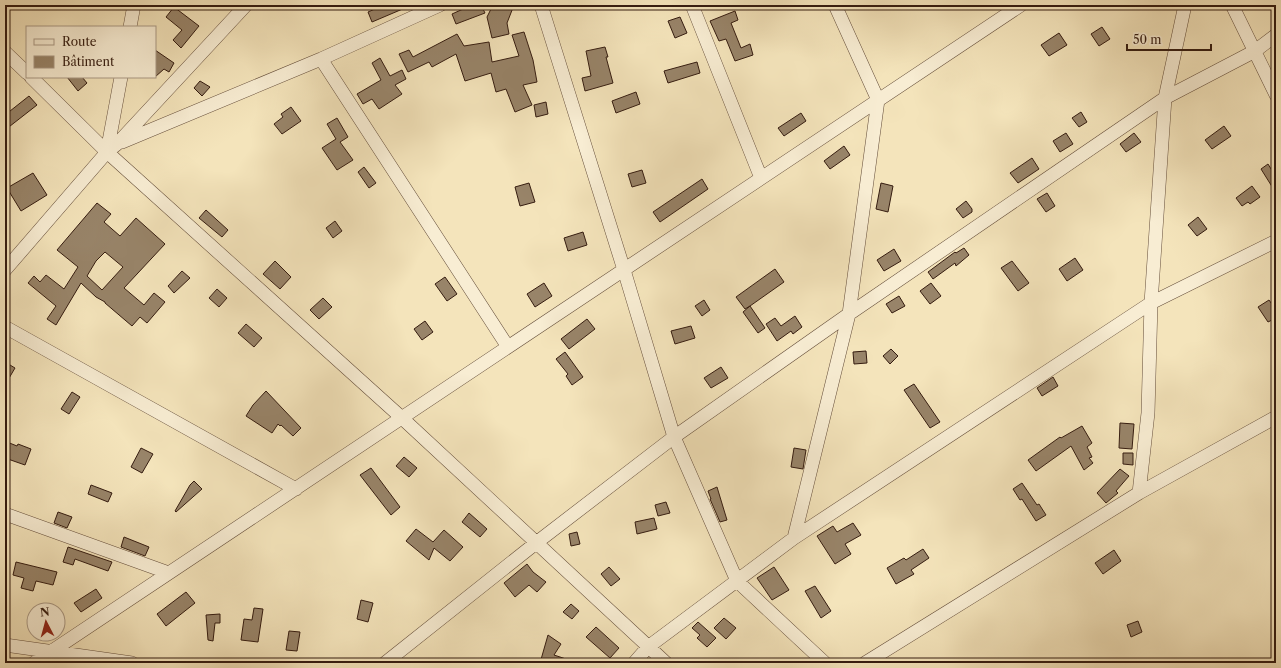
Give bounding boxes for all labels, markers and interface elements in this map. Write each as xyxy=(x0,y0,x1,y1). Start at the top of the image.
legend xyxy=(26,26,156,78)
scale bar xyxy=(1127,26,1211,52)
text: 50 m xyxy=(1133,32,1162,47)
text: Route xyxy=(62,34,97,49)
text: Bâtiment xyxy=(62,54,115,69)
north arrow xyxy=(26,602,66,642)
text: N xyxy=(39,605,51,620)

